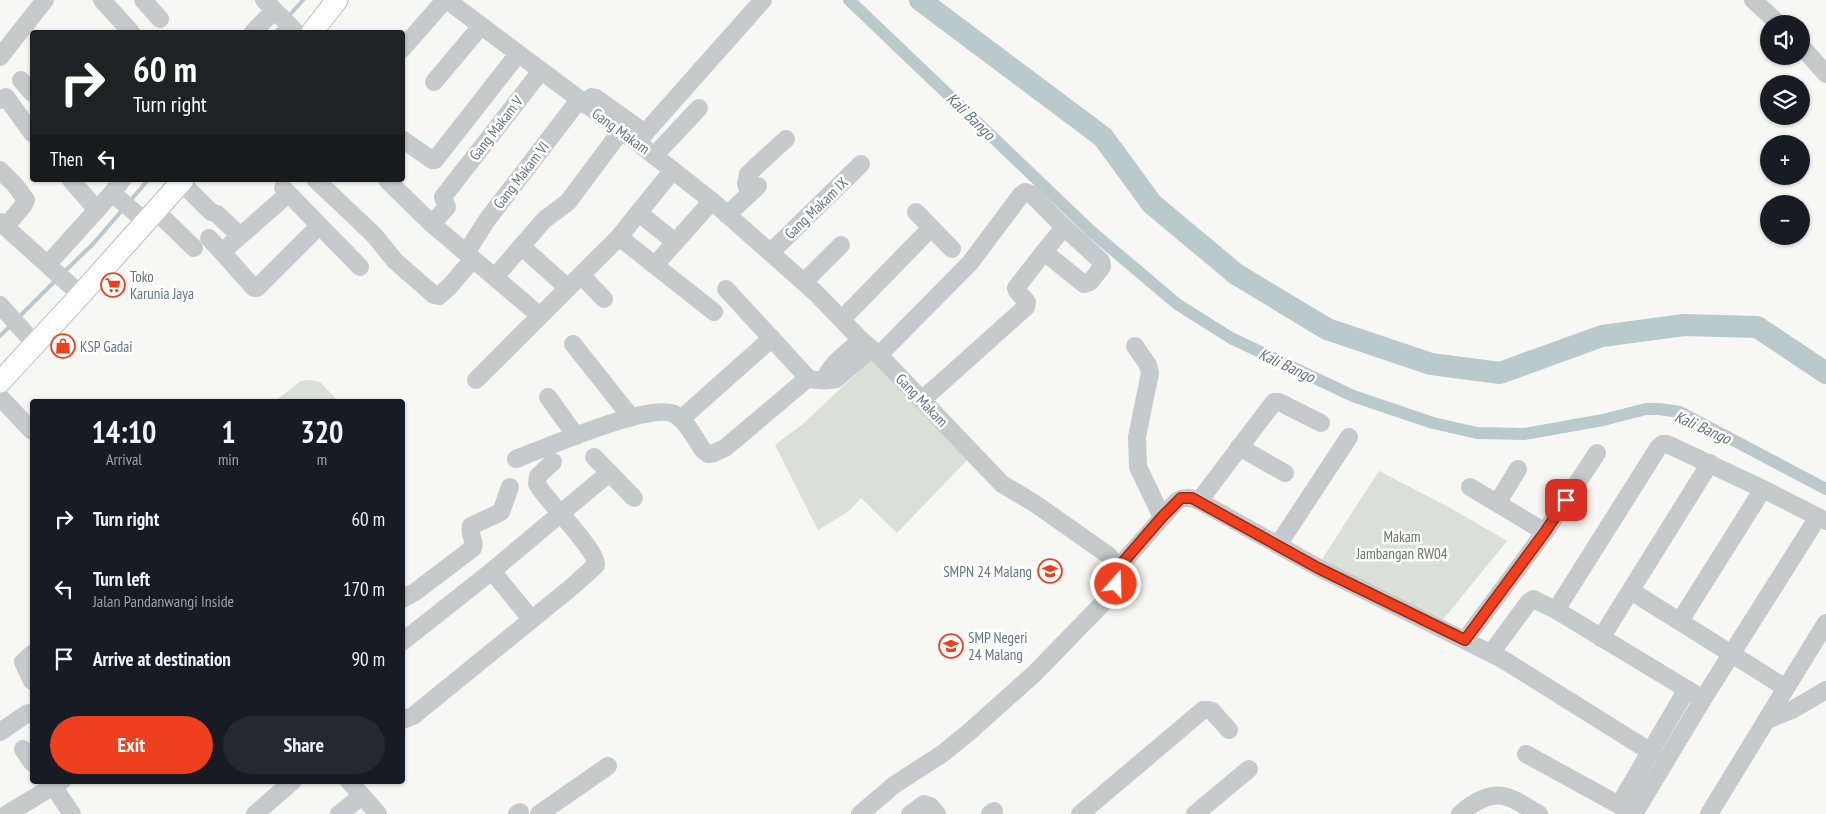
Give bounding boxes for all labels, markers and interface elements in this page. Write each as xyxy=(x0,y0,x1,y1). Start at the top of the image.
map controls xyxy=(1760,15,1810,245)
button: sound xyxy=(1760,15,1810,65)
text: 60 m xyxy=(133,46,197,92)
icon: right xyxy=(50,50,115,115)
button: layers xyxy=(1760,75,1810,125)
water label: Kali Bango xyxy=(943,88,1000,145)
text: Turn right xyxy=(133,90,207,118)
street label: Gang Makam V xyxy=(465,92,527,164)
street label: Gang Makam xyxy=(588,104,654,158)
button: + xyxy=(1760,135,1810,185)
street label: Gang Makam VI xyxy=(489,138,553,212)
icon: left xyxy=(93,145,121,173)
text: Then xyxy=(50,147,83,171)
street label: Gang Makam IX xyxy=(780,173,852,243)
button: − xyxy=(1760,195,1810,245)
place label: Toko Karunia Jaya xyxy=(130,267,194,303)
supermarket icon: Toko Karunia Jaya xyxy=(100,272,126,298)
shop icon: KSP Gadai xyxy=(50,333,76,359)
place label: KSP Gadai xyxy=(80,337,132,356)
water label: Kali Bango xyxy=(1256,343,1319,387)
street label: Gang Makam xyxy=(892,369,952,431)
water label: Kali Bango xyxy=(1672,406,1735,449)
text: 14:10 xyxy=(92,412,156,451)
text: 1 xyxy=(221,412,236,451)
text: 320 xyxy=(300,412,343,451)
text: Arrival xyxy=(106,449,142,469)
text: min xyxy=(218,449,239,469)
text: m xyxy=(317,449,327,469)
pin xyxy=(1545,479,1587,521)
icon: arrive xyxy=(1552,486,1580,514)
icon: right xyxy=(50,505,78,533)
text: Turn right xyxy=(93,507,159,531)
text: 60 m xyxy=(352,507,385,531)
park label: Makam Jambangan RW04 xyxy=(1355,527,1448,563)
position arrow xyxy=(1089,557,1141,609)
school or university icon: SMPN 24 Malang xyxy=(1037,558,1063,584)
place label: SMPN 24 Malang xyxy=(943,562,1032,581)
text: Turn left xyxy=(93,567,150,591)
icon: left xyxy=(50,575,78,603)
text: 170 m xyxy=(343,577,385,601)
text: Jalan Pandanwangi Inside xyxy=(93,591,234,611)
place label: SMP Negeri 24 Malang xyxy=(968,628,1028,664)
school or university icon: SMP Negeri 24 Malang xyxy=(938,633,964,659)
icon: arrive xyxy=(50,645,78,673)
text: Arrive at destination xyxy=(93,647,231,671)
text: 90 m xyxy=(352,647,385,671)
button: Exit xyxy=(50,716,213,774)
button: Share xyxy=(223,716,385,774)

